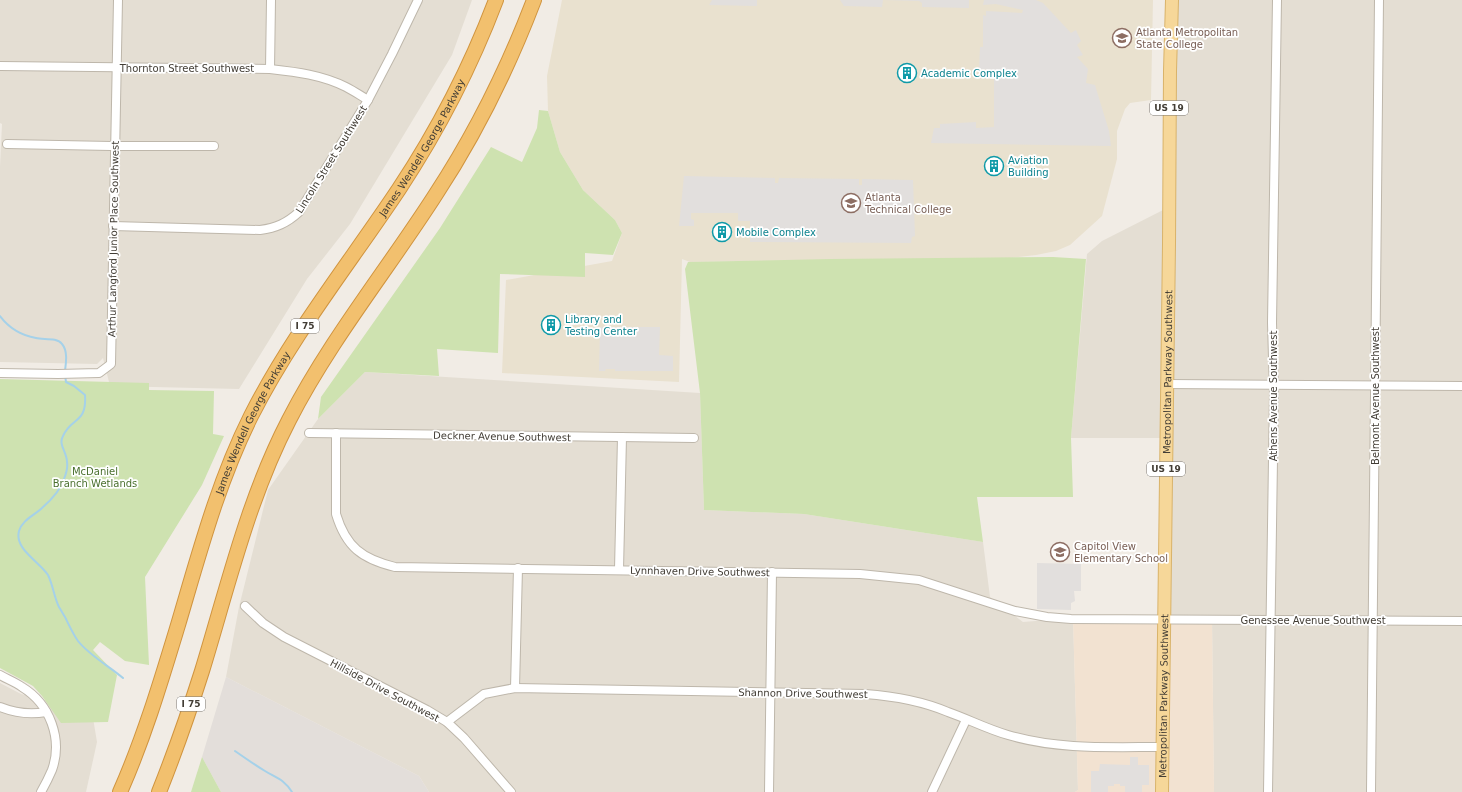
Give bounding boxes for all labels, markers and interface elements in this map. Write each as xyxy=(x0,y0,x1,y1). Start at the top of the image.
school or university icon: Atlanta Metropolitan State College xyxy=(1111,27,1133,49)
place label: Atlanta Metropolitan State College xyxy=(1136,27,1238,50)
building icon: Academic Complex xyxy=(896,62,918,84)
street label: Thornton Street Southwest xyxy=(119,63,254,74)
place label: Academic Complex xyxy=(921,68,1017,79)
street label: James Wendell George Parkway xyxy=(376,77,467,220)
road number: US 19 xyxy=(1150,101,1188,115)
street label: Lincoln Street Southwest xyxy=(294,103,369,215)
street label: Arthur Langford Junior Place Southwest xyxy=(106,141,121,337)
building icon: Aviation Building xyxy=(983,155,1005,177)
place label: Aviation Building xyxy=(1008,155,1049,178)
school or university icon: Atlanta Technical College xyxy=(840,192,862,214)
place label: Atlanta Technical College xyxy=(864,192,951,215)
building icon: Mobile Complex xyxy=(711,221,733,243)
place label: Mobile Complex xyxy=(736,227,816,238)
street label: Metropolitan Parkway Southwest xyxy=(1161,290,1174,454)
building icon: Library and Testing Center xyxy=(540,314,562,336)
place label: Library and Testing Center xyxy=(564,314,638,337)
road number: I 75 xyxy=(291,319,319,333)
street label: Belmont Avenue Southwest xyxy=(1370,327,1381,465)
street label: Athens Avenue Southwest xyxy=(1268,331,1279,461)
street label: James Wendell George Parkway xyxy=(213,349,292,497)
street label: Deckner Avenue Southwest xyxy=(433,430,571,443)
road number: US 19 xyxy=(1147,462,1185,476)
park label: McDaniel Branch Wetlands xyxy=(53,466,137,489)
school or university icon: Capitol View Elementary School xyxy=(1049,541,1071,563)
place label: Capitol View Elementary School xyxy=(1074,541,1168,564)
street label: Lynnhaven Drive Southwest xyxy=(630,565,770,578)
street label: Metropolitan Parkway Southwest xyxy=(1157,614,1170,778)
street label: Genessee Avenue Southwest xyxy=(1240,615,1386,626)
street label: Hillside Drive Southwest xyxy=(328,657,441,724)
street label: Shannon Drive Southwest xyxy=(738,687,868,700)
road number: I 75 xyxy=(177,697,205,711)

